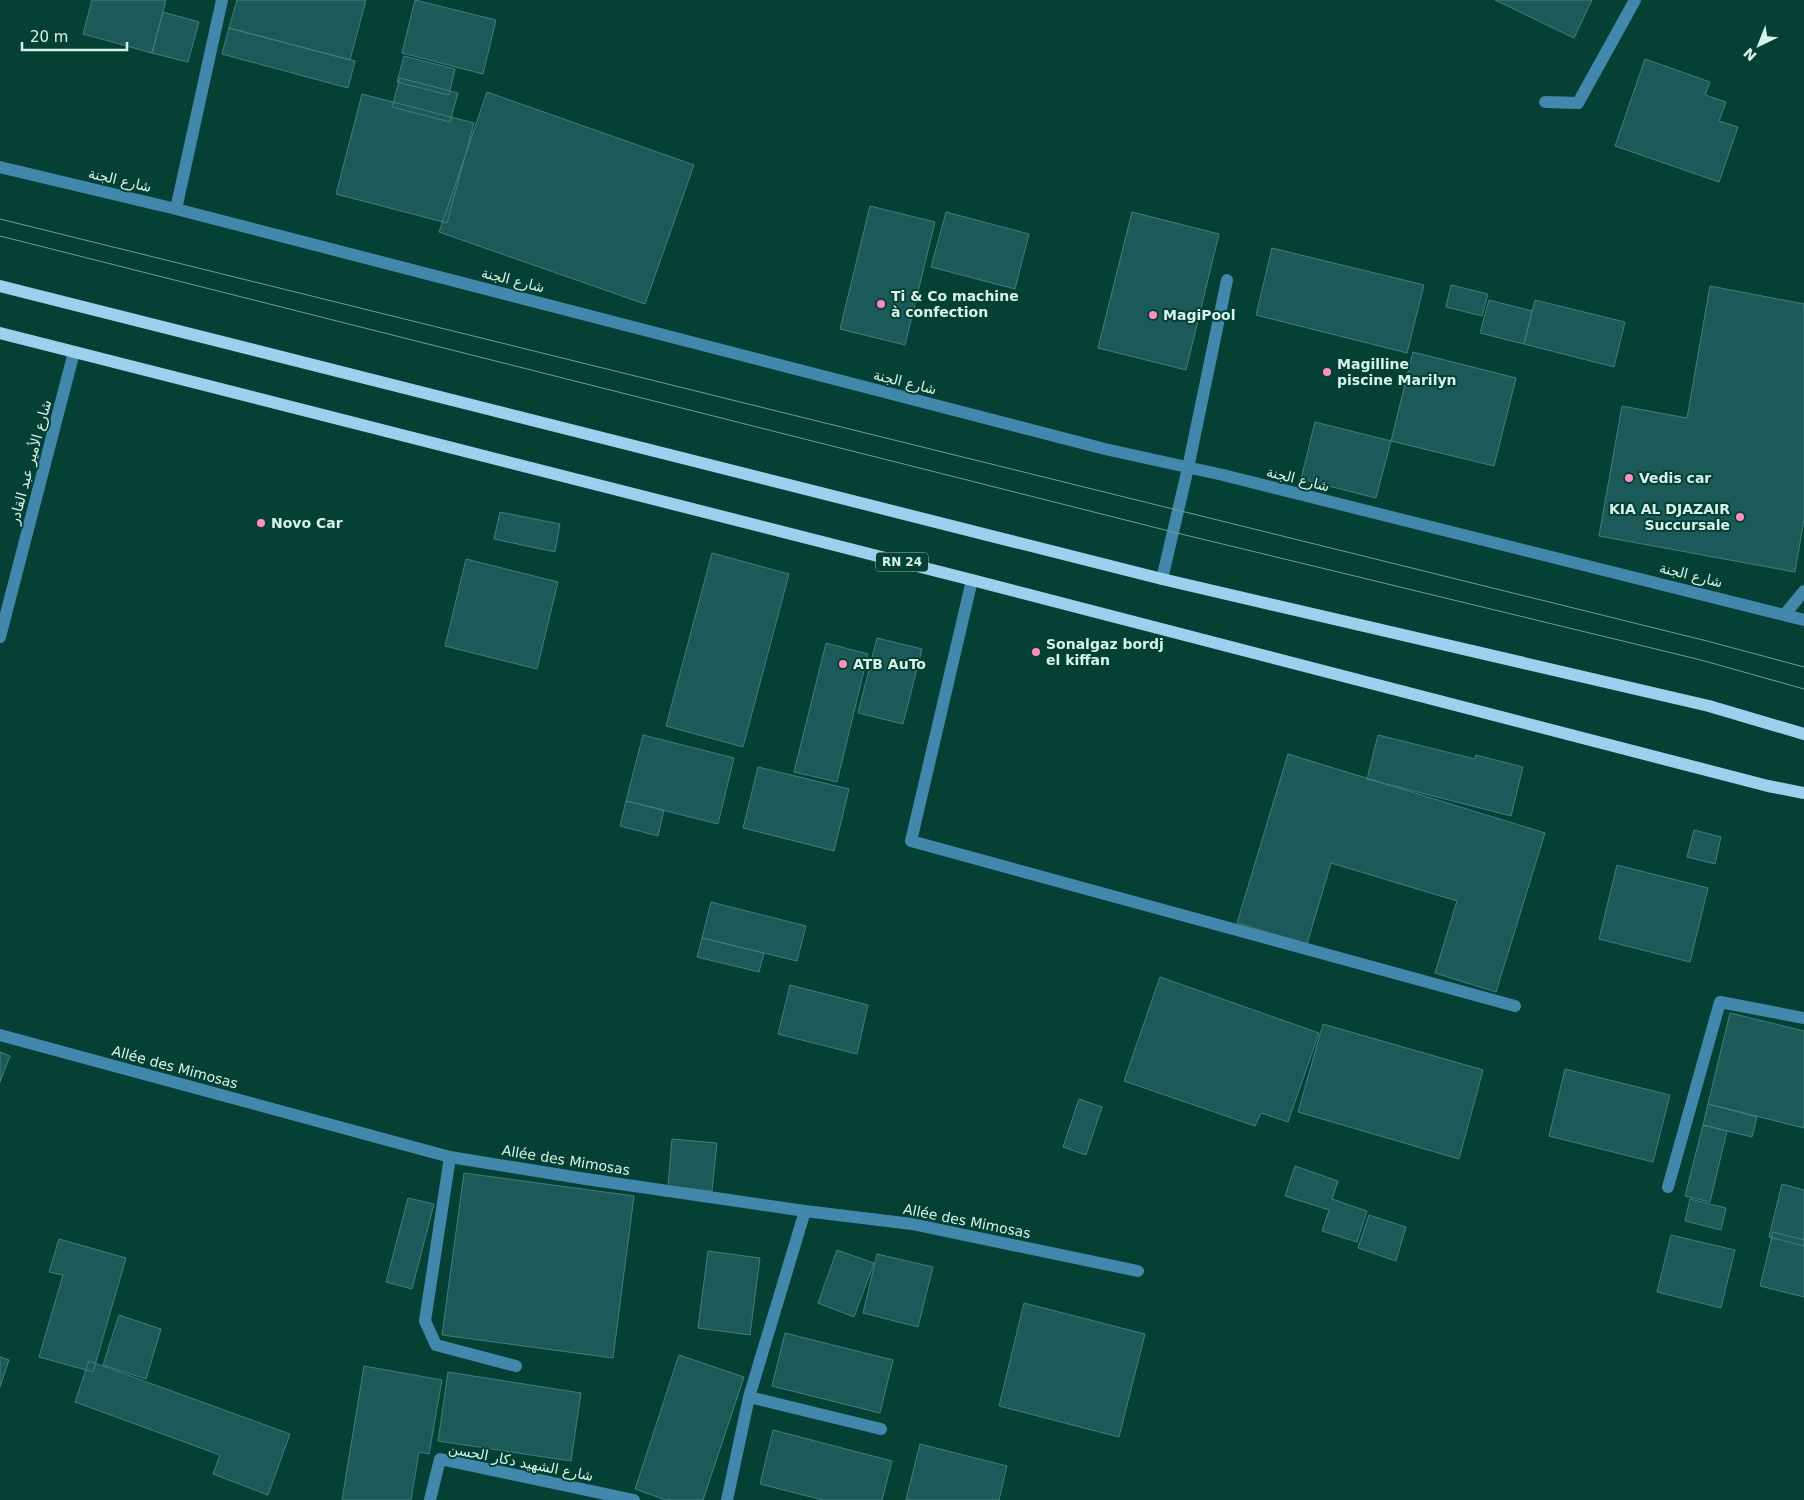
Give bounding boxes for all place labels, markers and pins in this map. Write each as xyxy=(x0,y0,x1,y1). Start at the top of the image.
place label: Ti & Co machine à confection xyxy=(891,288,1019,320)
marker: Ti & Co machine à confection xyxy=(875,298,887,310)
place label: MagiPool xyxy=(1163,307,1236,323)
marker: MagiPool xyxy=(1147,309,1159,321)
place label: Magilline piscine Marilyn xyxy=(1337,356,1457,388)
marker: Magilline piscine Marilyn xyxy=(1321,366,1333,378)
place label: Vedis car xyxy=(1639,470,1711,486)
marker: Vedis car xyxy=(1623,472,1635,484)
place label: KIA AL DJAZAIR Succursale xyxy=(1609,501,1730,533)
marker: KIA AL DJAZAIR Succursale xyxy=(1734,511,1746,523)
place label: Novo Car xyxy=(271,515,343,531)
marker: Novo Car xyxy=(255,517,267,529)
place label: Sonalgaz bordj el kiffan xyxy=(1046,636,1164,668)
marker: Sonalgaz bordj el kiffan xyxy=(1030,646,1042,658)
place label: ATB AuTo xyxy=(853,656,926,672)
marker: ATB AuTo xyxy=(837,658,849,670)

